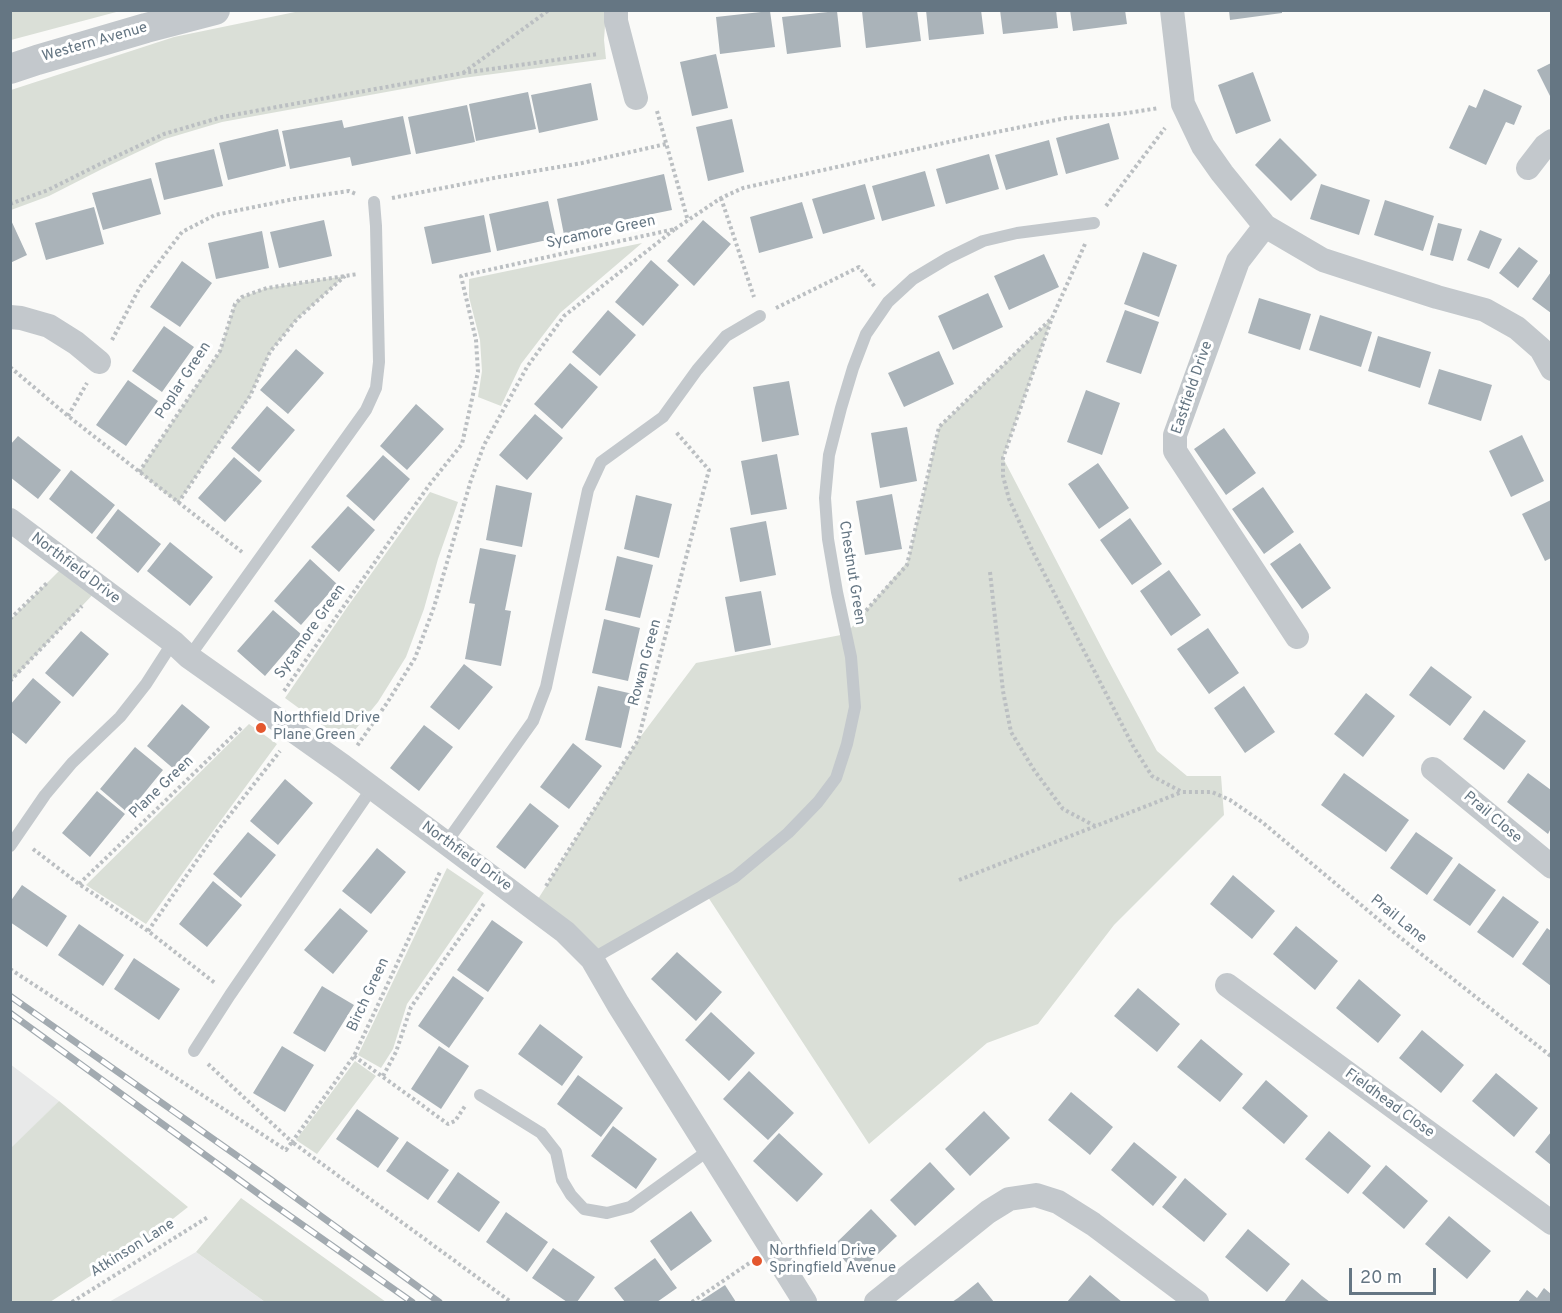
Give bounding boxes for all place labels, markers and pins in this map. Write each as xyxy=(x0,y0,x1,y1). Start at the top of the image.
place label: Northfield Drive Plane Green xyxy=(273,710,380,745)
marker: Northfield Drive Plane Green xyxy=(254,721,268,735)
place label: Northfield Drive Springfield Avenue xyxy=(769,1243,896,1278)
marker: Northfield Drive Springfield Avenue xyxy=(750,1254,764,1268)

